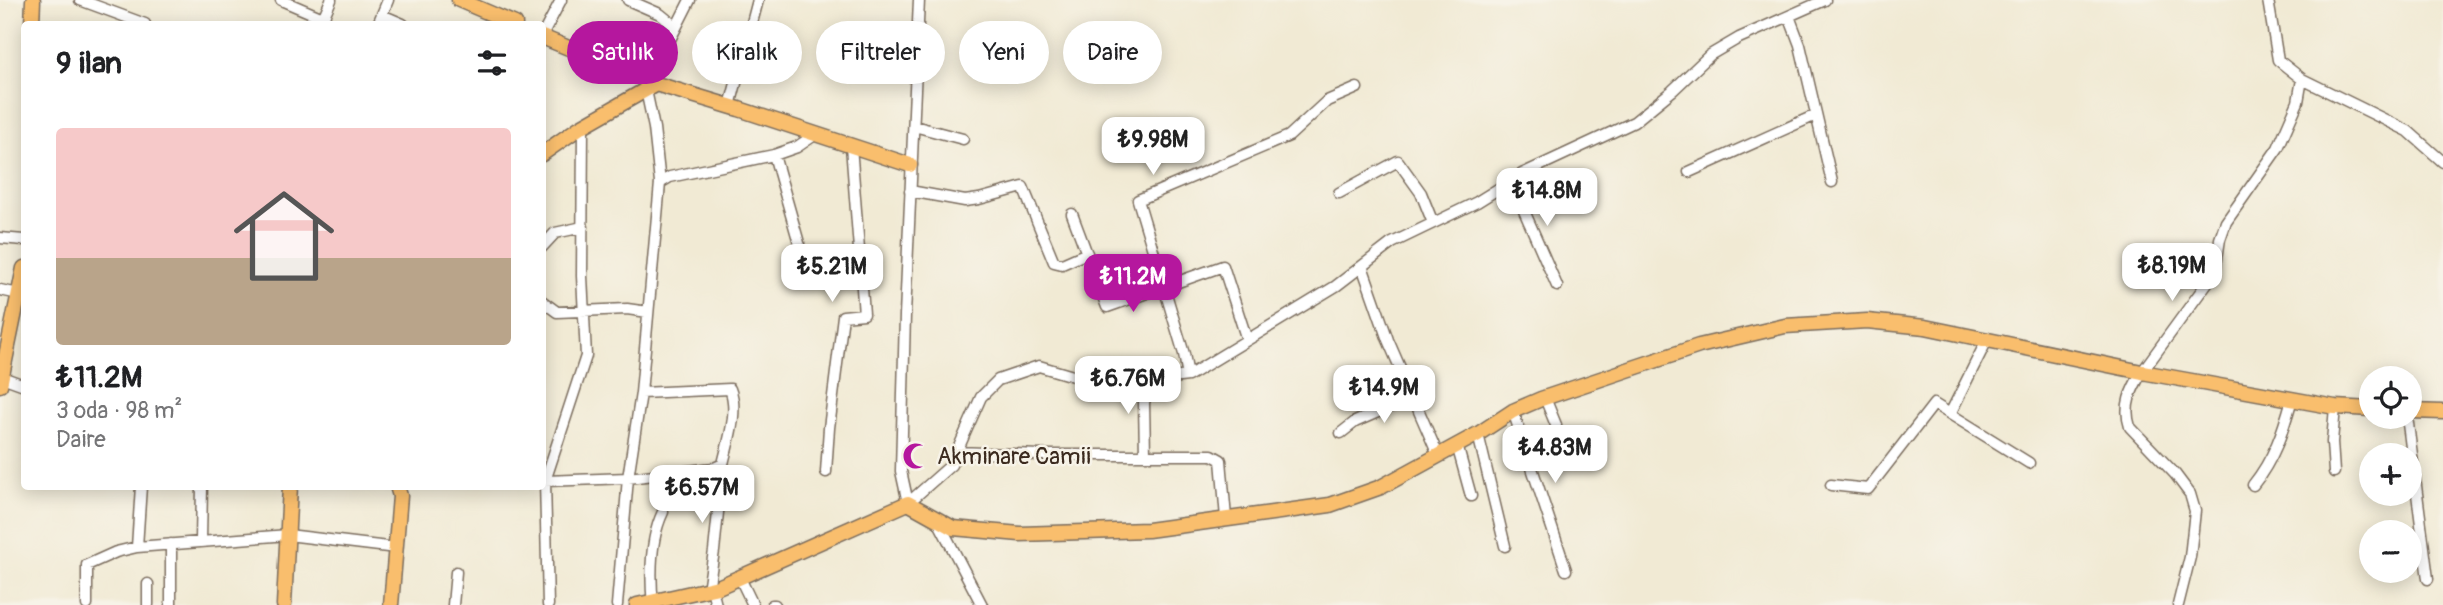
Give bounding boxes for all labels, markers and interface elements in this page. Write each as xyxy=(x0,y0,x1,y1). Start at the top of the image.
chip: Satılık xyxy=(567,21,678,84)
chip: Kiralık xyxy=(692,21,802,84)
chip: Filtreler xyxy=(816,21,945,84)
chip: Yeni xyxy=(959,21,1049,84)
chip: Daire xyxy=(1063,21,1162,84)
icon: filters xyxy=(473,44,511,82)
text: 9 ilan xyxy=(56,45,122,82)
pin: ₺9.98M xyxy=(1096,118,1210,177)
text: ₺9.98M xyxy=(1118,125,1188,154)
pin: ₺14.8M xyxy=(1490,168,1604,228)
icon: home xyxy=(221,173,347,299)
text: ₺14.8M xyxy=(1512,176,1582,205)
pin: ₺5.21M xyxy=(775,244,889,304)
pin: ₺8.19M xyxy=(2115,244,2229,303)
text: ₺8.19M xyxy=(2138,251,2206,280)
text: ₺5.21M xyxy=(797,252,867,281)
pin: ₺11.2M xyxy=(1076,254,1190,314)
text: ₺11.2M xyxy=(1100,262,1166,291)
pin: ₺6.76M xyxy=(1071,356,1185,416)
text: ₺11.2M xyxy=(56,359,142,396)
text: ₺6.76M xyxy=(1091,364,1165,393)
pin: ₺14.9M xyxy=(1327,366,1441,425)
map controls xyxy=(2359,366,2422,583)
button: locate xyxy=(2359,366,2422,429)
text: ₺14.9M xyxy=(1349,373,1419,402)
text: 3 oda · 98 m² xyxy=(56,396,182,425)
text: Daire xyxy=(56,425,105,454)
pin: ₺4.83M xyxy=(1498,426,1612,485)
text: ₺4.83M xyxy=(1518,433,1592,462)
mosque icon: Akminare Camii xyxy=(901,441,931,471)
place label: Akminare Camii xyxy=(937,442,1091,471)
button: + xyxy=(2359,443,2422,506)
pin: ₺6.57M xyxy=(645,466,759,525)
text: ₺6.57M xyxy=(665,473,739,502)
button: − xyxy=(2359,520,2422,583)

